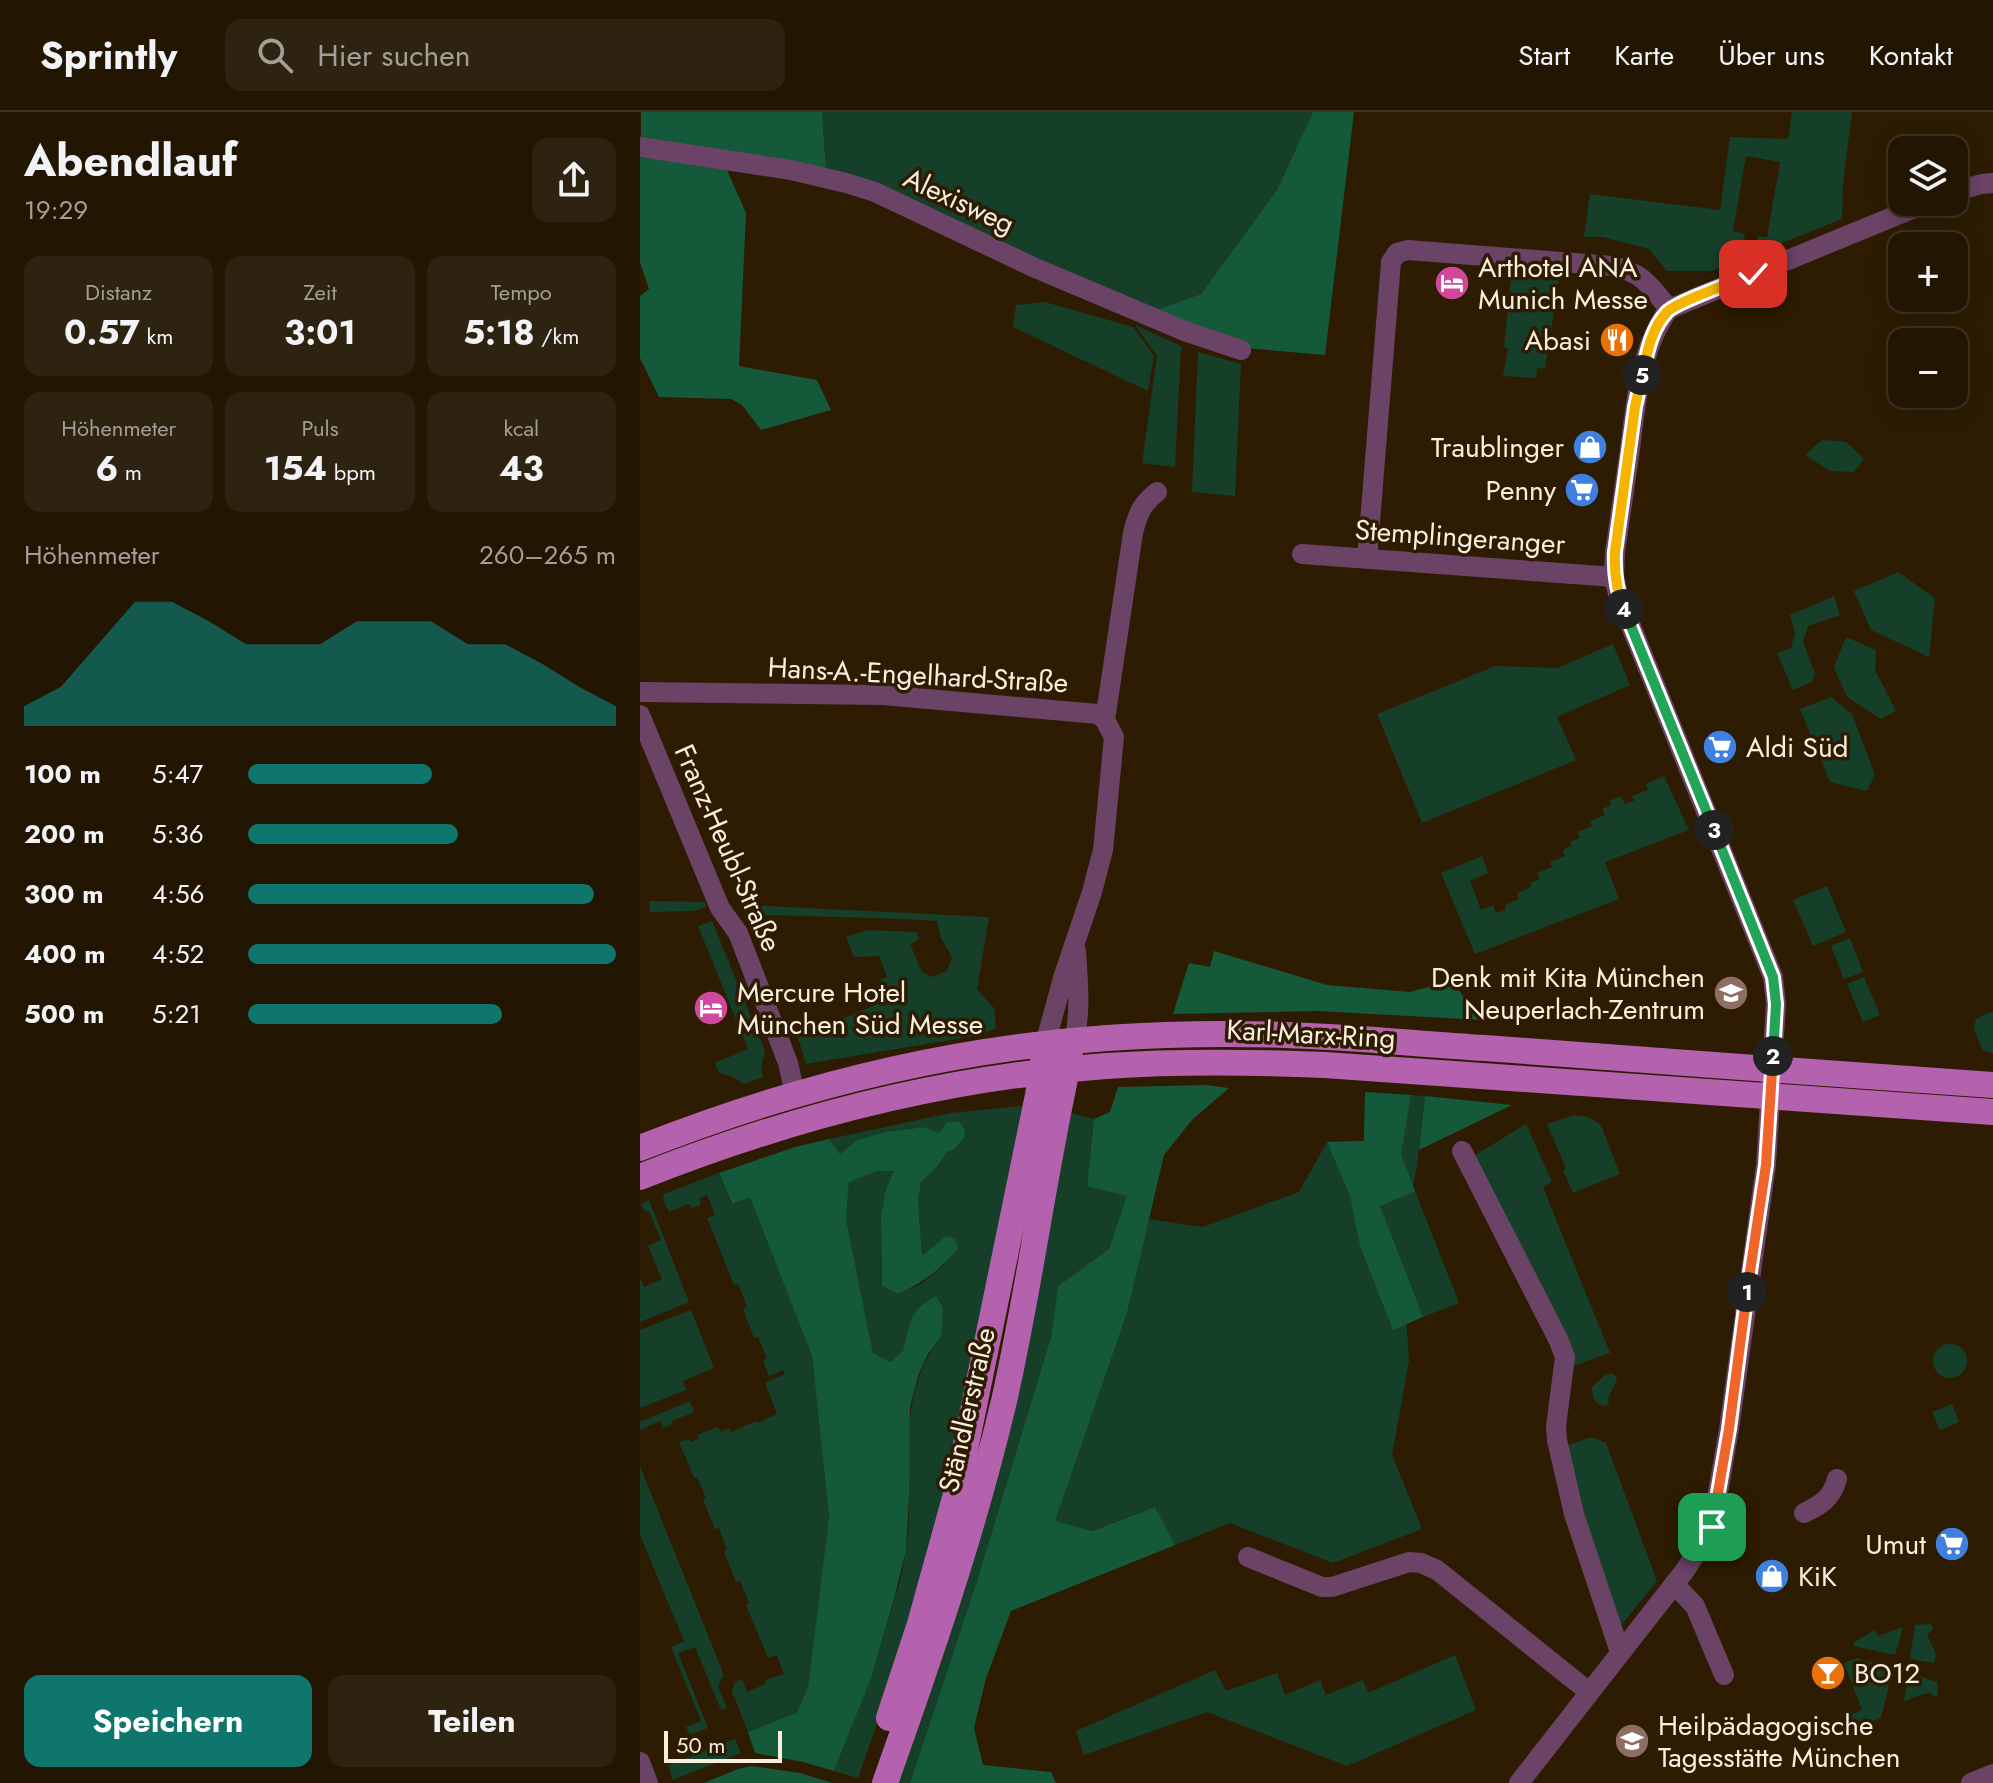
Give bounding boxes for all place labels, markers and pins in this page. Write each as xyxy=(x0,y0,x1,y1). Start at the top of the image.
pin xyxy=(1719,240,1787,308)
place label: Arthotel ANA Munich Messe xyxy=(1478,247,1648,320)
hotel icon: Arthotel ANA Munich Messe xyxy=(1433,264,1471,302)
place label: Abasi xyxy=(1525,320,1591,361)
restaurant icon: Abasi xyxy=(1598,321,1636,359)
pin: 5 xyxy=(1622,355,1662,395)
place label: Traublinger xyxy=(1431,427,1564,468)
shop icon: Traublinger xyxy=(1571,428,1609,466)
place label: Penny xyxy=(1485,470,1557,511)
supermarket icon: Penny xyxy=(1563,471,1601,509)
pin: 4 xyxy=(1604,589,1644,629)
place label: Aldi Süd xyxy=(1746,727,1849,768)
supermarket icon: Aldi Süd xyxy=(1701,728,1739,766)
pin: 3 xyxy=(1694,810,1734,850)
place label: Denk mit Kita München Neuperlach-Zentrum xyxy=(1431,957,1705,1030)
place label: Mercure Hotel München Süd Messe xyxy=(737,972,983,1045)
school or university icon: Denk mit Kita München Neuperlach-Zentrum xyxy=(1712,974,1750,1012)
hotel icon: Mercure Hotel München Süd Messe xyxy=(692,989,730,1027)
pin: 2 xyxy=(1753,1036,1793,1076)
pin: 1 xyxy=(1727,1272,1767,1312)
pin xyxy=(1678,1493,1746,1561)
place label: Umut xyxy=(1865,1524,1926,1565)
supermarket icon: Umut xyxy=(1933,1525,1971,1563)
place label: KiK xyxy=(1798,1556,1837,1597)
shop icon: KiK xyxy=(1753,1557,1791,1595)
place label: BO12 xyxy=(1854,1653,1920,1694)
bar icon: BO12 xyxy=(1809,1654,1847,1692)
place label: Heilpädagogische Tagesstätte München xyxy=(1658,1705,1900,1778)
school or university icon: Heilpädagogische Tagesstätte München xyxy=(1613,1722,1651,1760)

